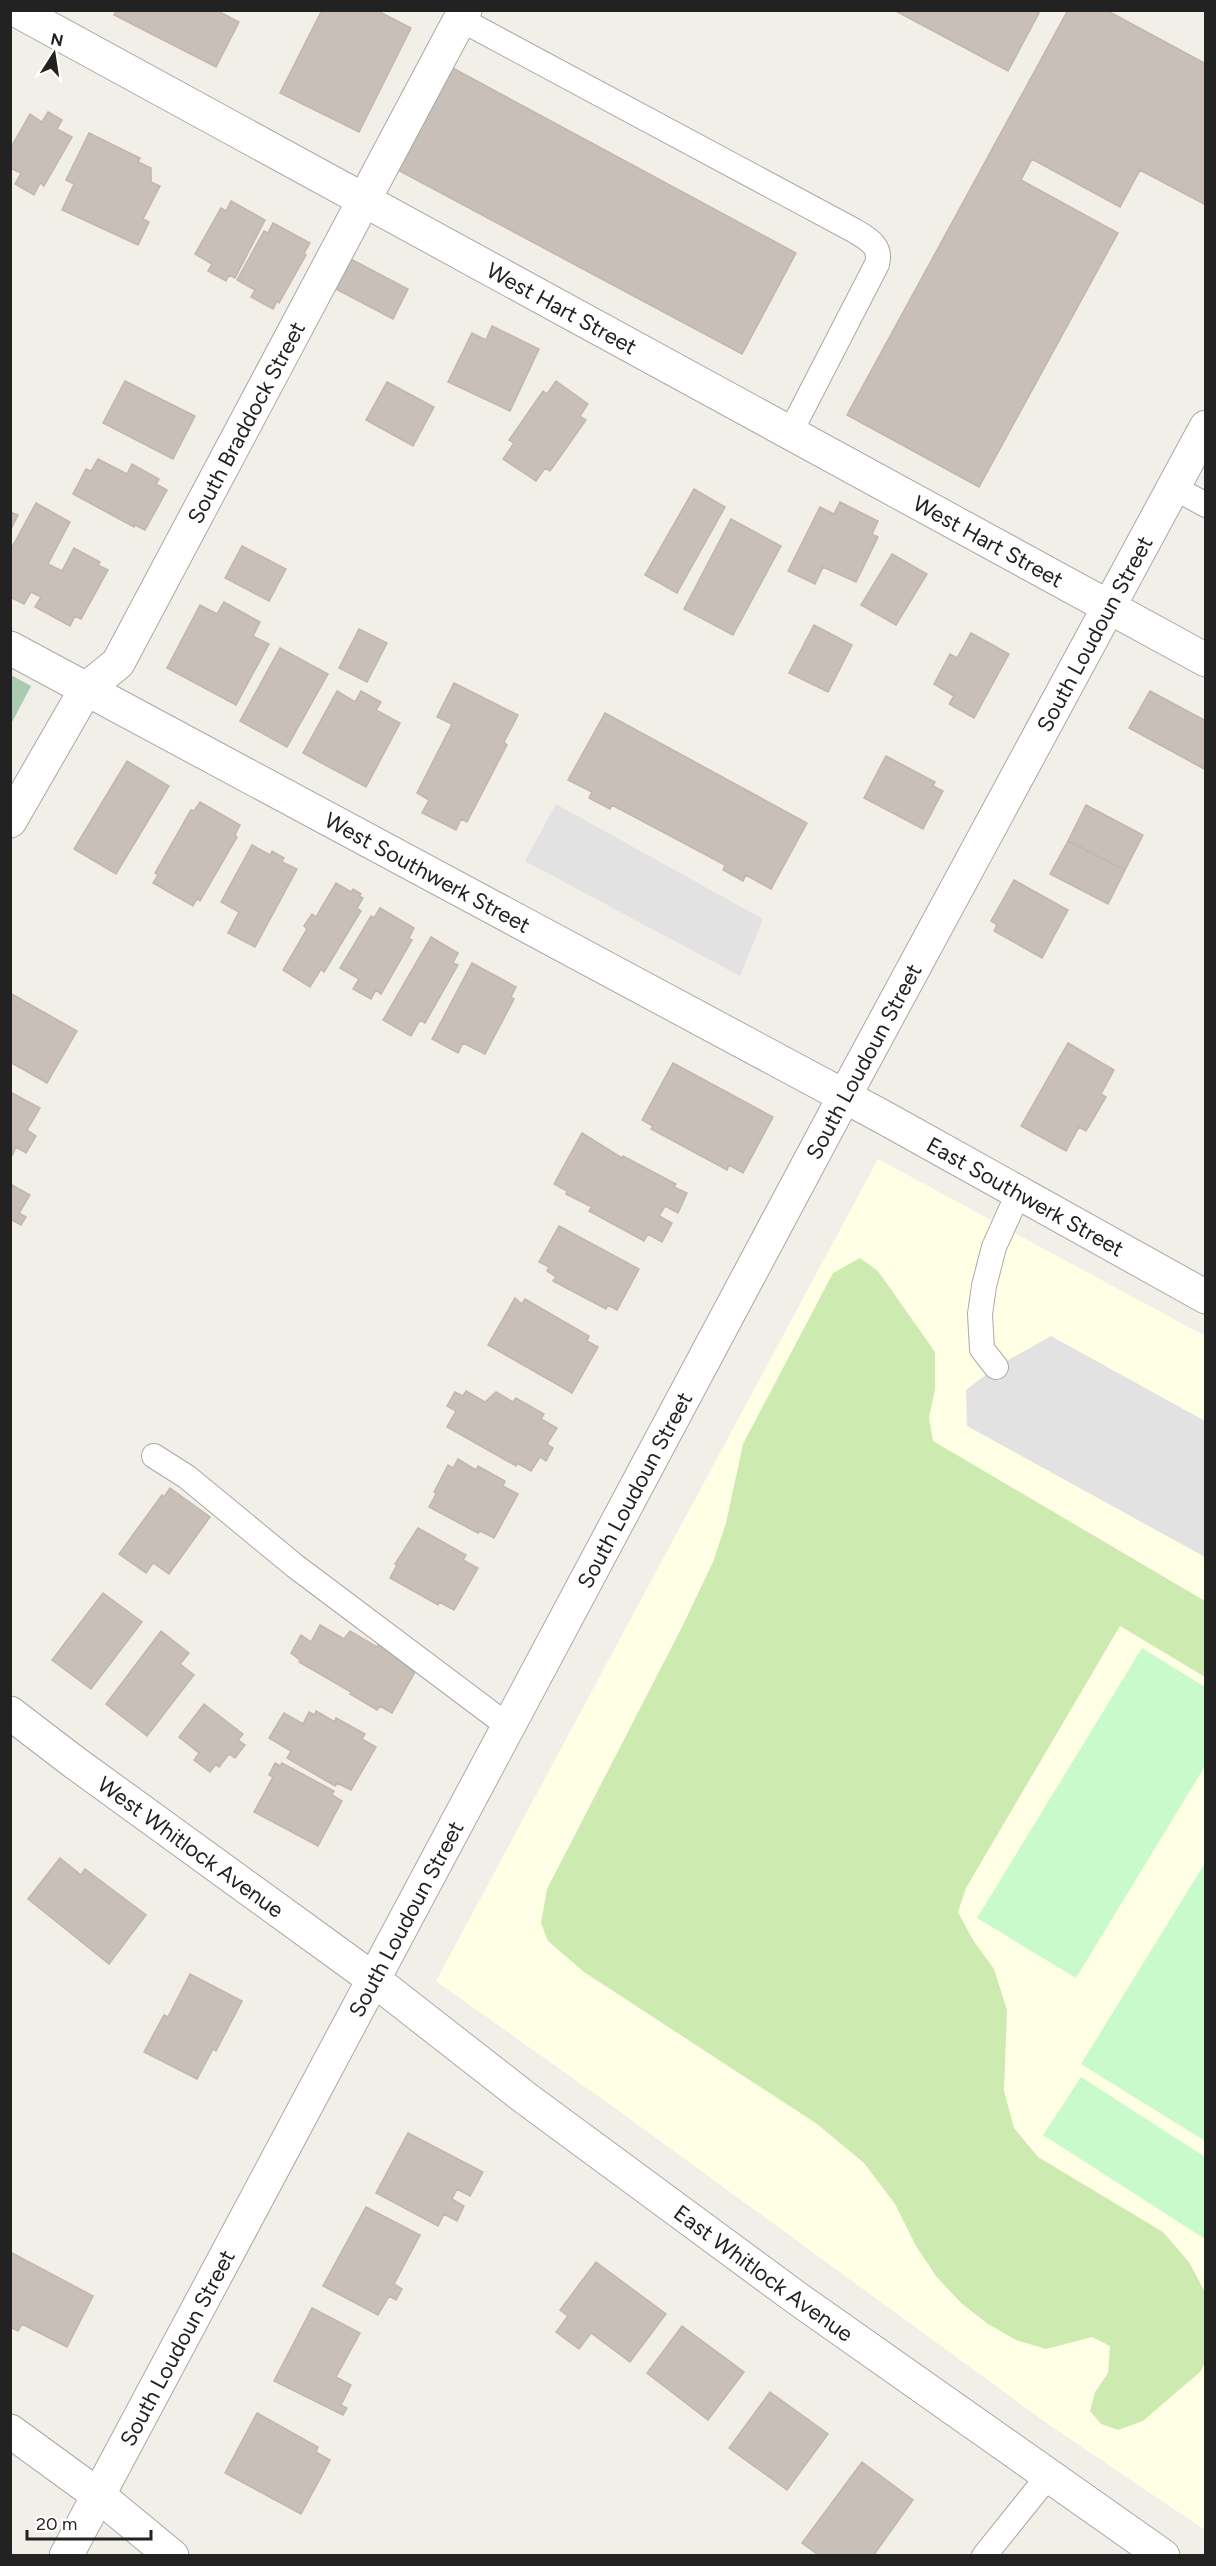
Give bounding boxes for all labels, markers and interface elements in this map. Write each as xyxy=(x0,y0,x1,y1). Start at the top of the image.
north arrow xyxy=(24,24,84,84)
text: N xyxy=(49,29,65,50)
street label: West Hart Street xyxy=(482,257,641,360)
street label: South Braddock Street xyxy=(182,317,311,528)
street label: West Hart Street xyxy=(908,490,1068,593)
street label: South Loudoun Street xyxy=(1031,531,1159,737)
street label: West Southwerk Street xyxy=(320,807,535,939)
street label: South Loudoun Street xyxy=(800,959,927,1164)
street label: East Southwerk Street xyxy=(922,1131,1128,1262)
street label: South Loudoun Street xyxy=(572,1388,698,1593)
street label: West Whitlock Avenue xyxy=(92,1771,289,1924)
street label: South Loudoun Street xyxy=(343,1816,469,2022)
street label: East Whitlock Avenue xyxy=(668,2199,858,2348)
street label: South Loudoun Street xyxy=(114,2245,241,2451)
scale bar xyxy=(27,2503,152,2541)
text: 20 m xyxy=(36,2513,77,2535)

